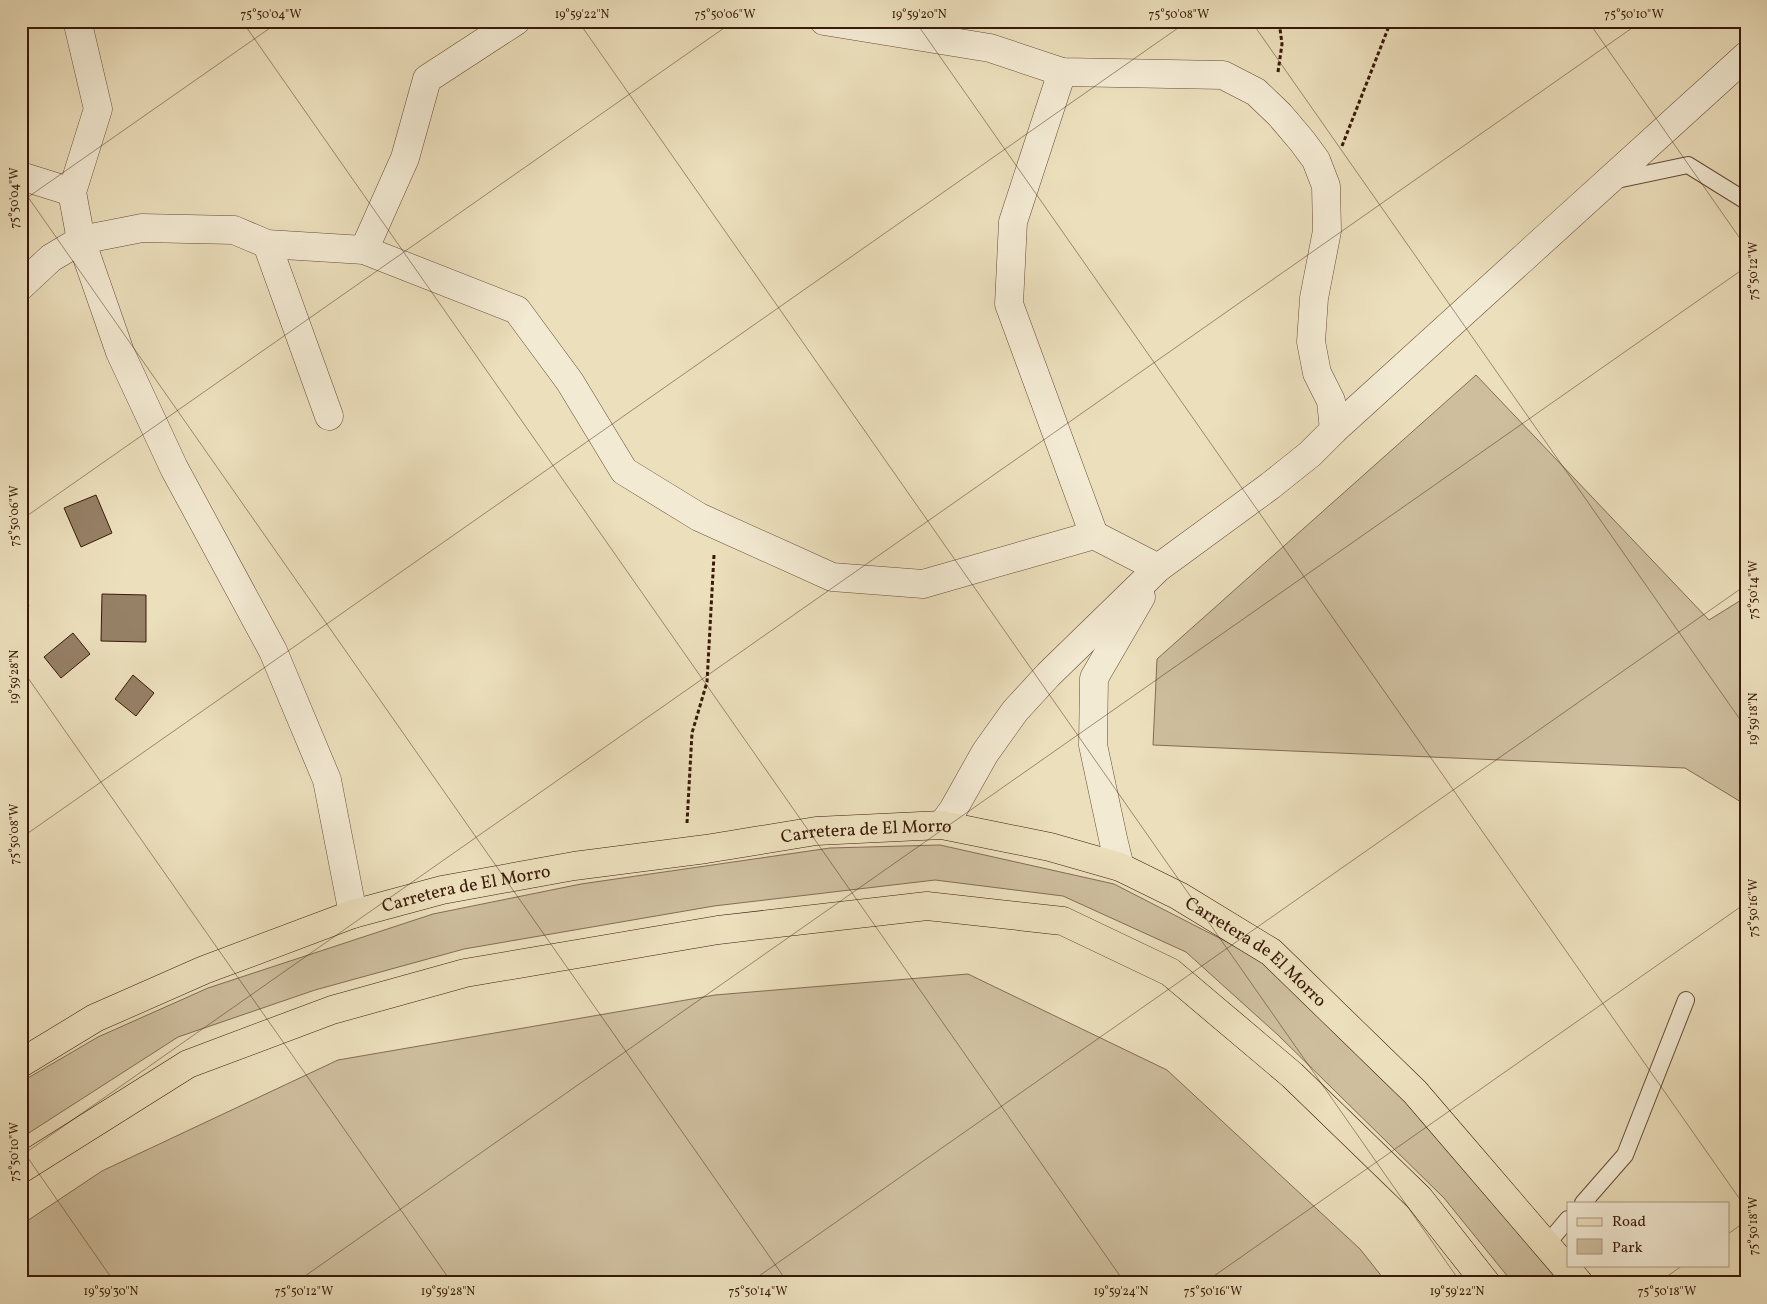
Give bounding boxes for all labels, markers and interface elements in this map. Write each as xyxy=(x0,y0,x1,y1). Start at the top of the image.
text: 75°50'04"W xyxy=(240,7,302,23)
text: 19°59'22"N xyxy=(555,7,609,23)
text: 75°50'06"W xyxy=(695,7,755,23)
text: 19°59'20"N xyxy=(891,7,947,23)
text: 75°50'08"W xyxy=(1149,7,1209,23)
text: 75°50'10"W xyxy=(1604,7,1664,23)
text: 75°50'04"W xyxy=(7,167,23,229)
text: 75°50'12"W xyxy=(1746,242,1762,300)
text: 75°50'06"W xyxy=(7,486,23,546)
text: 75°50'14"W xyxy=(1746,560,1762,620)
text: 19°59'28"N xyxy=(7,650,23,704)
text: 19°59'18"N xyxy=(1746,693,1762,745)
text: 75°50'08"W xyxy=(7,804,23,864)
street label: Carretera de El Morro xyxy=(779,814,954,851)
street label: Carretera de El Morro xyxy=(379,860,553,920)
text: 75°50'16"W xyxy=(1746,879,1762,937)
street label: Carretera de El Morro xyxy=(1180,891,1331,1013)
text: 75°50'10"W xyxy=(7,1122,23,1182)
text: 75°50'18"W xyxy=(1746,1197,1762,1255)
legend xyxy=(1567,1202,1730,1266)
text: Road xyxy=(1612,1212,1646,1233)
text: Park xyxy=(1612,1238,1643,1259)
text: 19°59'30"N xyxy=(84,1284,139,1300)
text: 75°50'12"W xyxy=(275,1284,333,1300)
text: 19°59'28"N xyxy=(421,1284,475,1300)
text: 75°50'14"W xyxy=(728,1284,788,1300)
text: 19°59'24"N xyxy=(1094,1284,1148,1300)
text: 75°50'16"W xyxy=(1184,1284,1242,1300)
text: 19°59'22"N xyxy=(1430,1284,1484,1300)
text: 75°50'18"W xyxy=(1638,1284,1696,1300)

